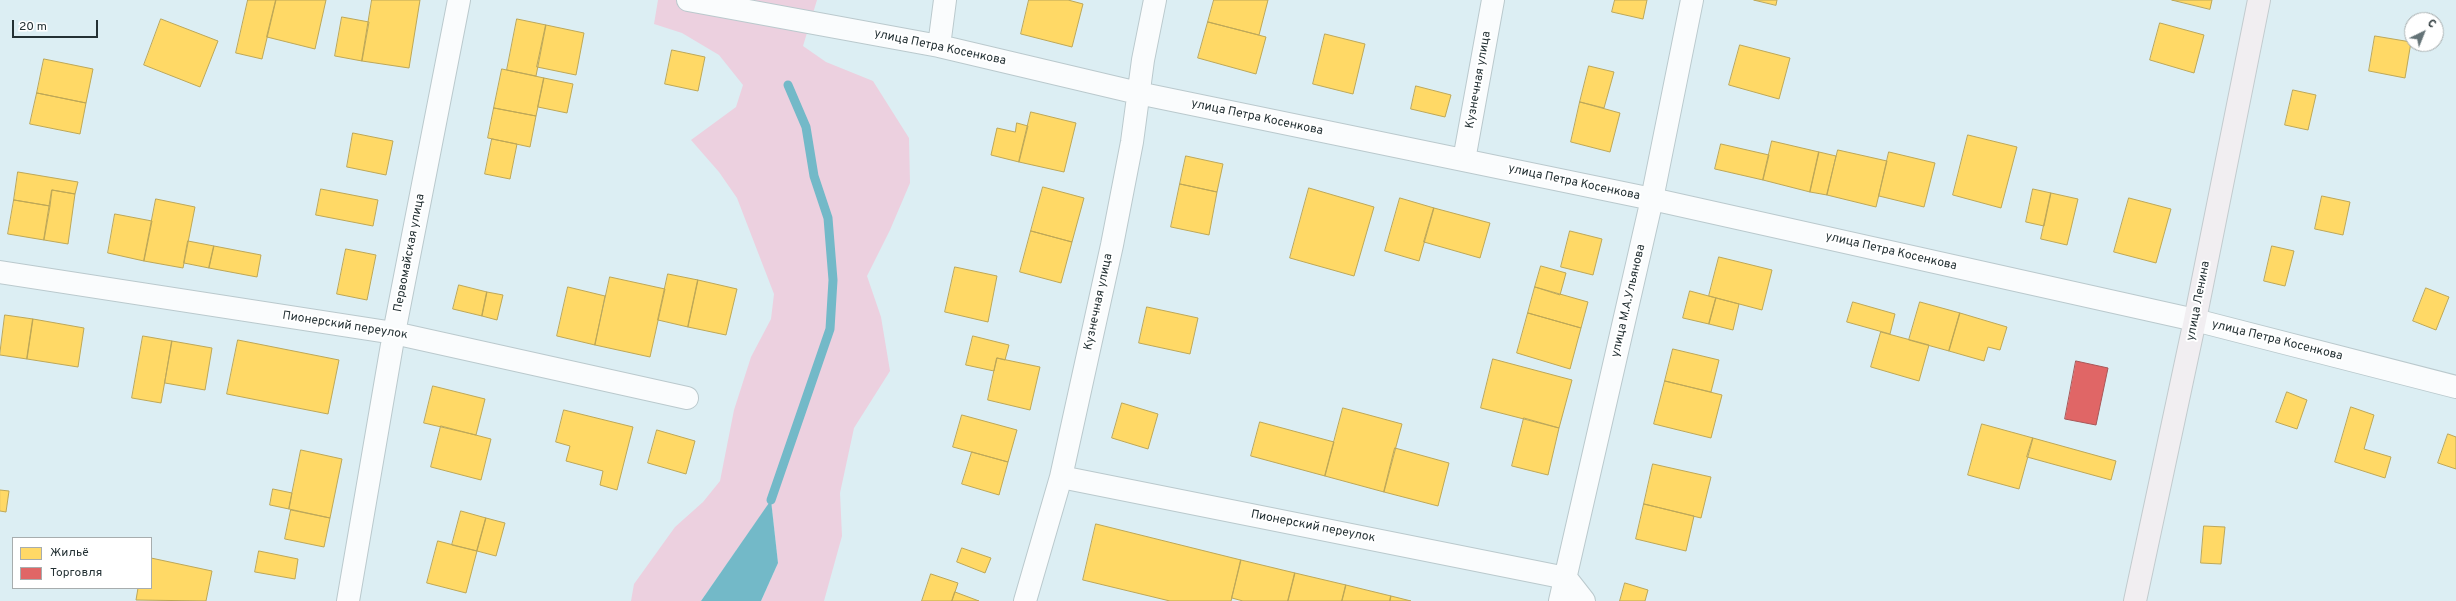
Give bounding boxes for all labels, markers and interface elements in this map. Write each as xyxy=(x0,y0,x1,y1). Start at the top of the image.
scale bar xyxy=(14,12,100,38)
north arrow xyxy=(2404,12,2444,52)
text: С xyxy=(2424,16,2439,31)
text: 20 m xyxy=(19,19,47,35)
street label: улица Петра Косенкова xyxy=(873,27,1007,69)
street label: Кузнечная улица xyxy=(1463,30,1495,130)
street label: улица Петра Косенкова xyxy=(1190,97,1324,139)
street label: улица Петра Косенкова xyxy=(1507,162,1641,204)
street label: Первомайская улица xyxy=(391,193,429,313)
street label: улица Петра Косенкова xyxy=(1824,230,1958,274)
street label: улица М.А.Ульянова xyxy=(1609,243,1649,359)
street label: Кузнечная улица xyxy=(1082,252,1116,352)
street label: улица Ленина xyxy=(2184,260,2214,342)
street label: Пионерский переулок xyxy=(281,309,409,343)
street label: улица Петра Косенкова xyxy=(2210,318,2344,364)
street label: Пионерский переулок xyxy=(1249,508,1377,546)
legend xyxy=(12,537,152,589)
text: Жильё xyxy=(50,545,89,561)
text: Торговля xyxy=(50,565,102,581)

